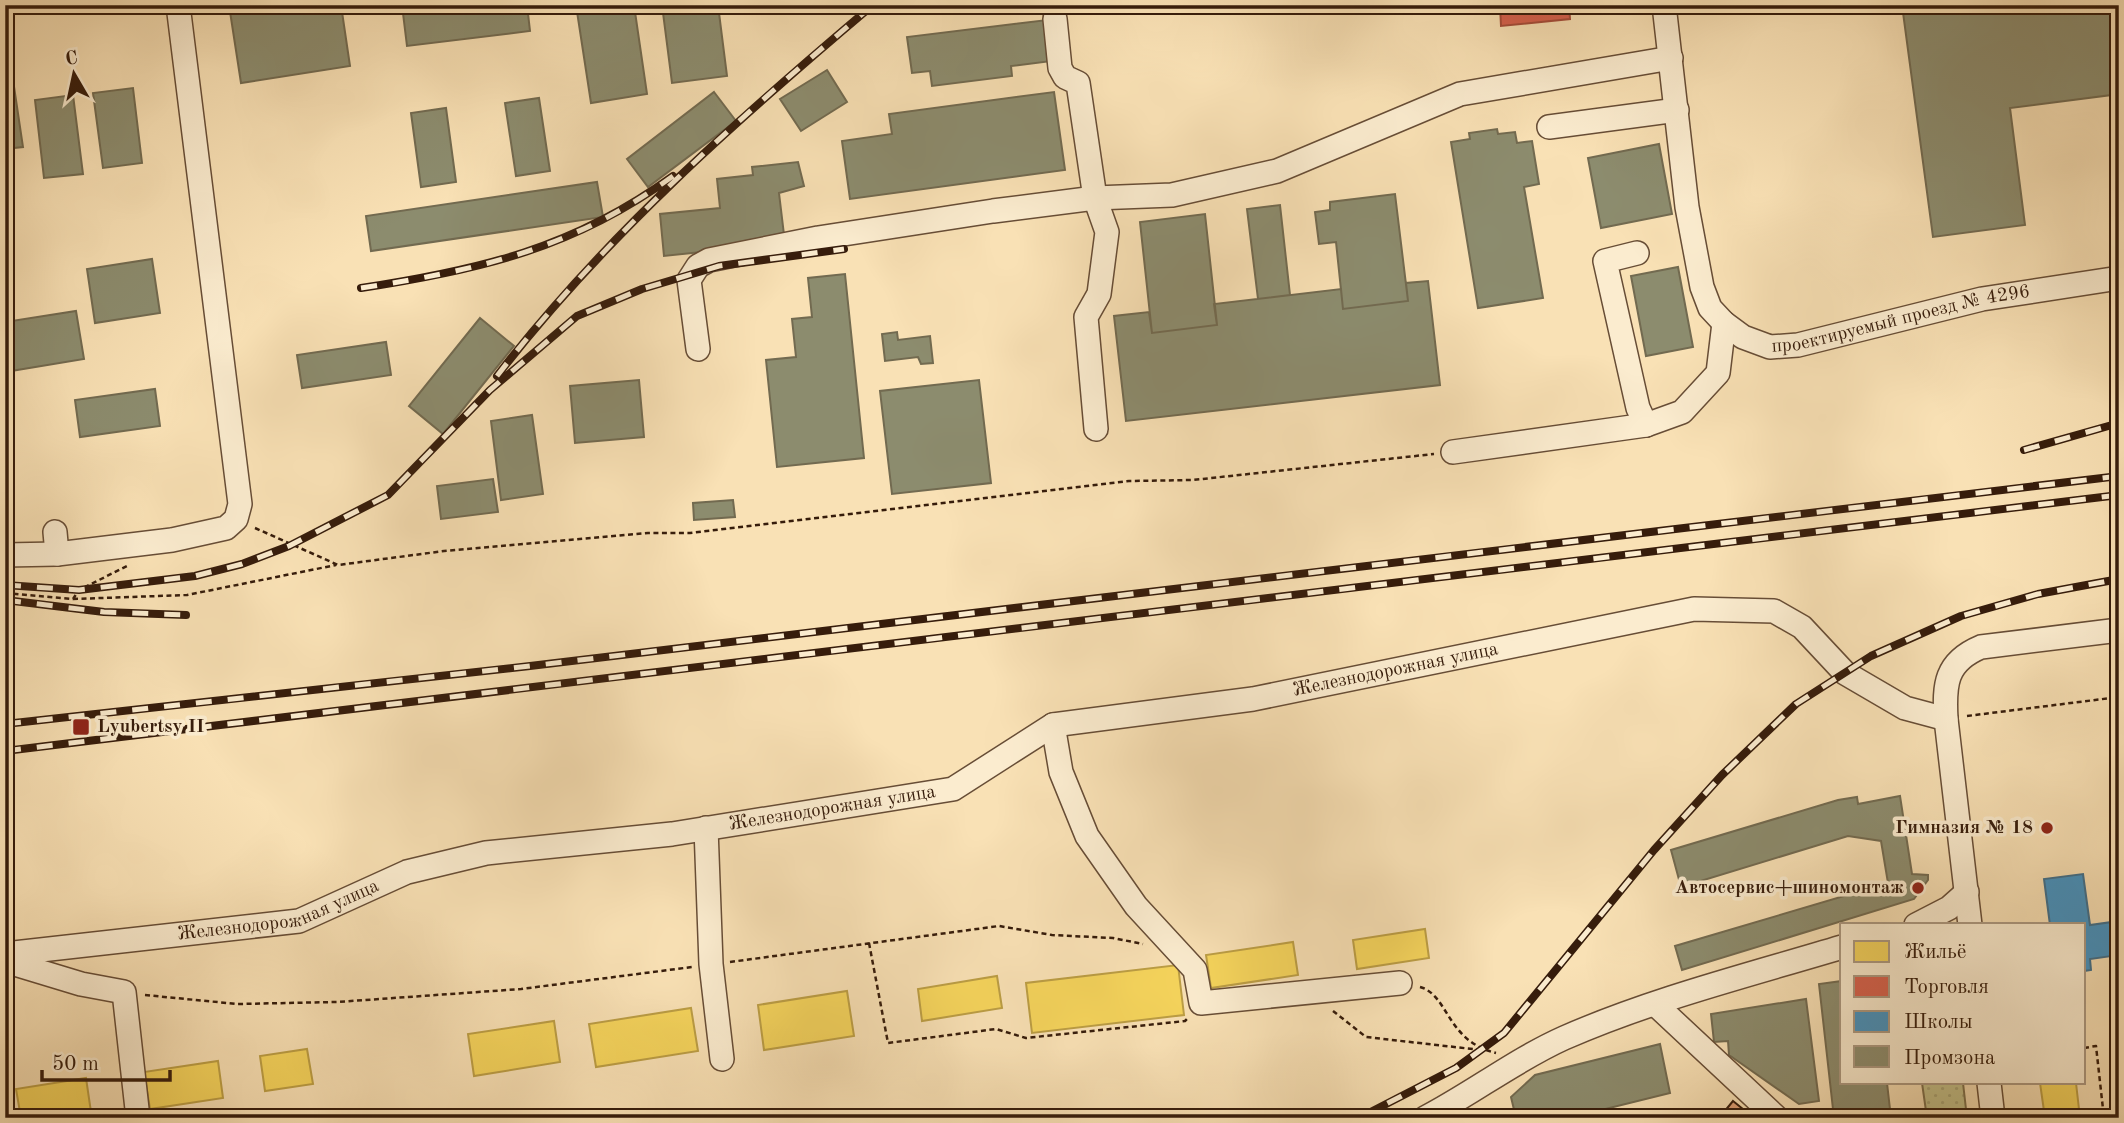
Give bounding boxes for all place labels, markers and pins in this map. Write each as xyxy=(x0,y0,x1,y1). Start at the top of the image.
marker: Lyubertsy II xyxy=(71,717,91,737)
place label: Lyubertsy II xyxy=(97,718,204,737)
place label: Гимназия № 18 xyxy=(1895,819,2033,838)
marker: Гимназия № 18 xyxy=(2039,820,2055,836)
place label: Автосервис+шиномонтаж xyxy=(1675,879,1904,898)
marker: Автосервис+шиномонтаж xyxy=(1910,880,1926,896)

